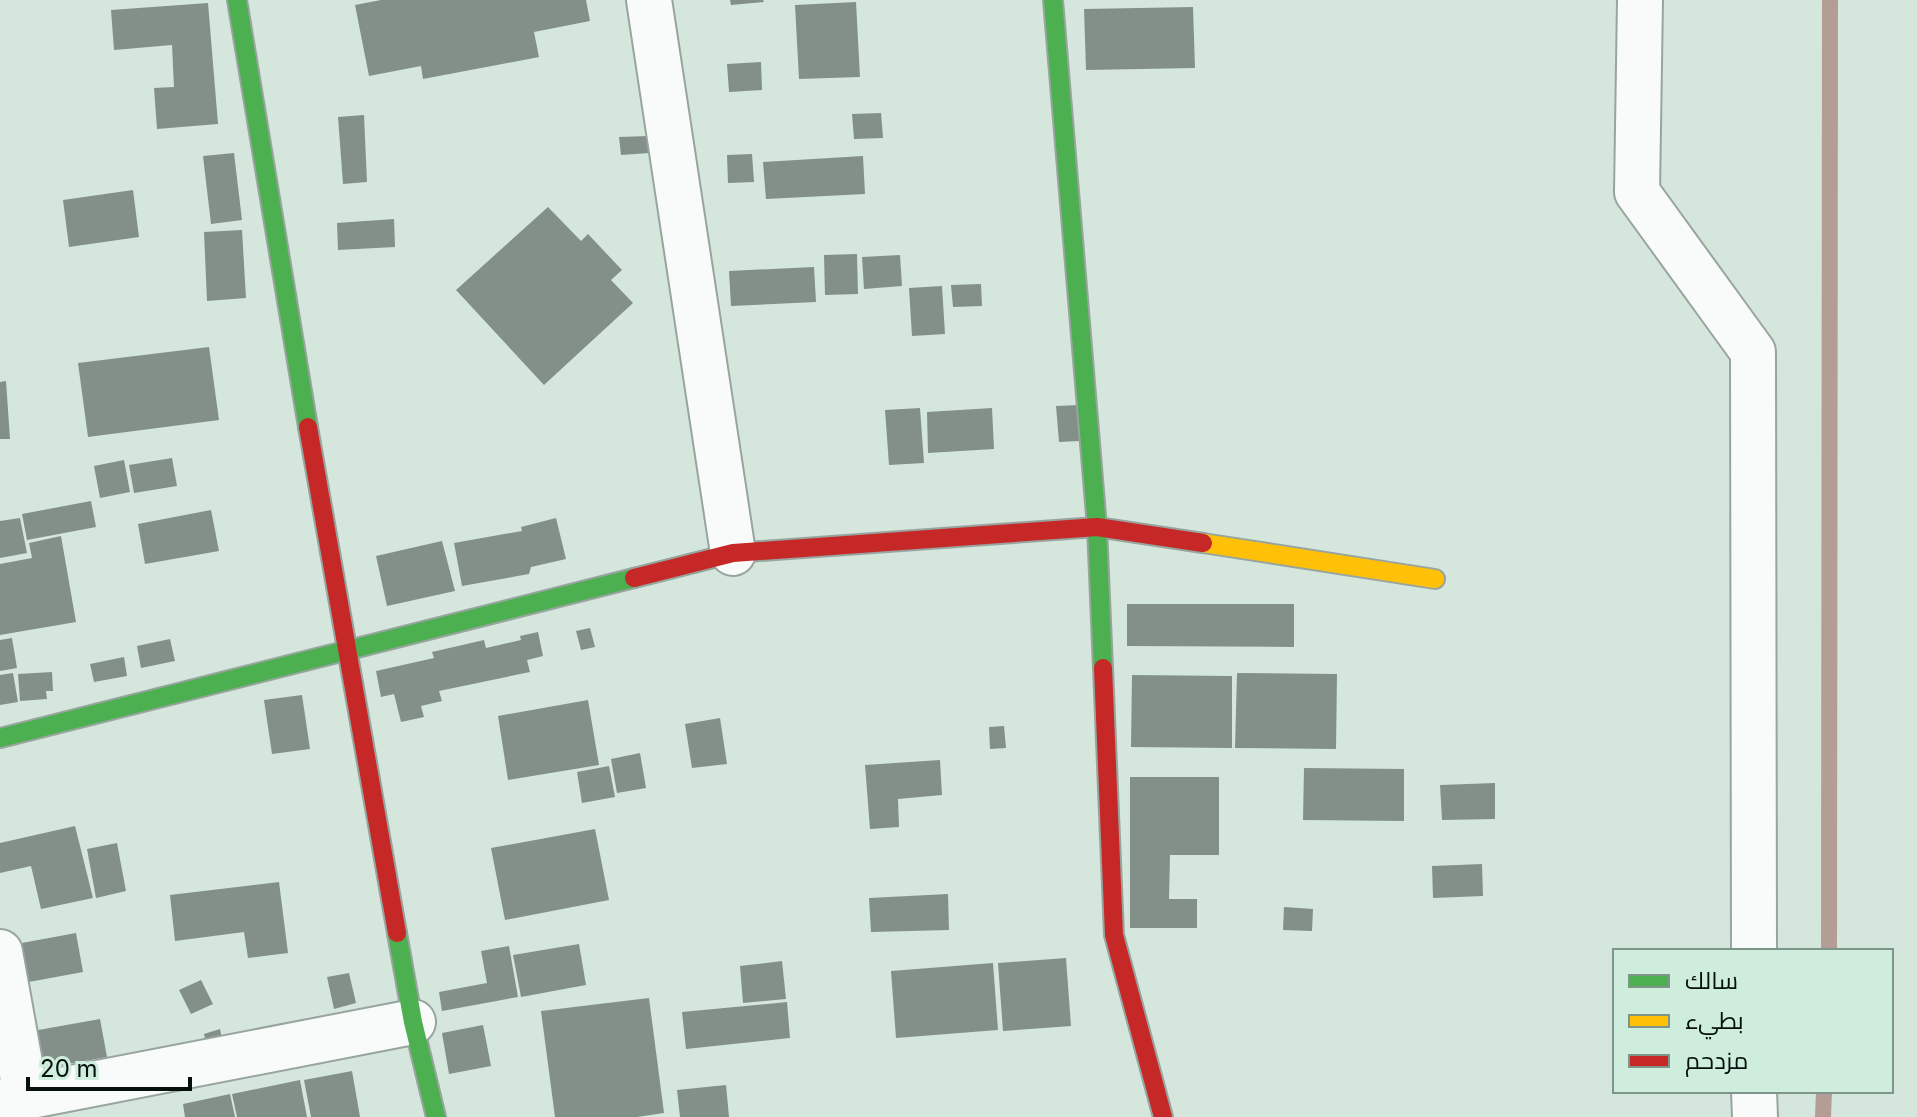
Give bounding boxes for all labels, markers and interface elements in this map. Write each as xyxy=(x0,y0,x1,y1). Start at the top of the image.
legend xyxy=(1613,949,1893,1093)
text: سالك xyxy=(1685,966,1738,995)
text: بطيء xyxy=(1685,1006,1744,1040)
scale bar xyxy=(28,1041,190,1091)
text: مزدحم xyxy=(1685,1046,1748,1077)
text: 20 m xyxy=(40,1054,98,1083)

